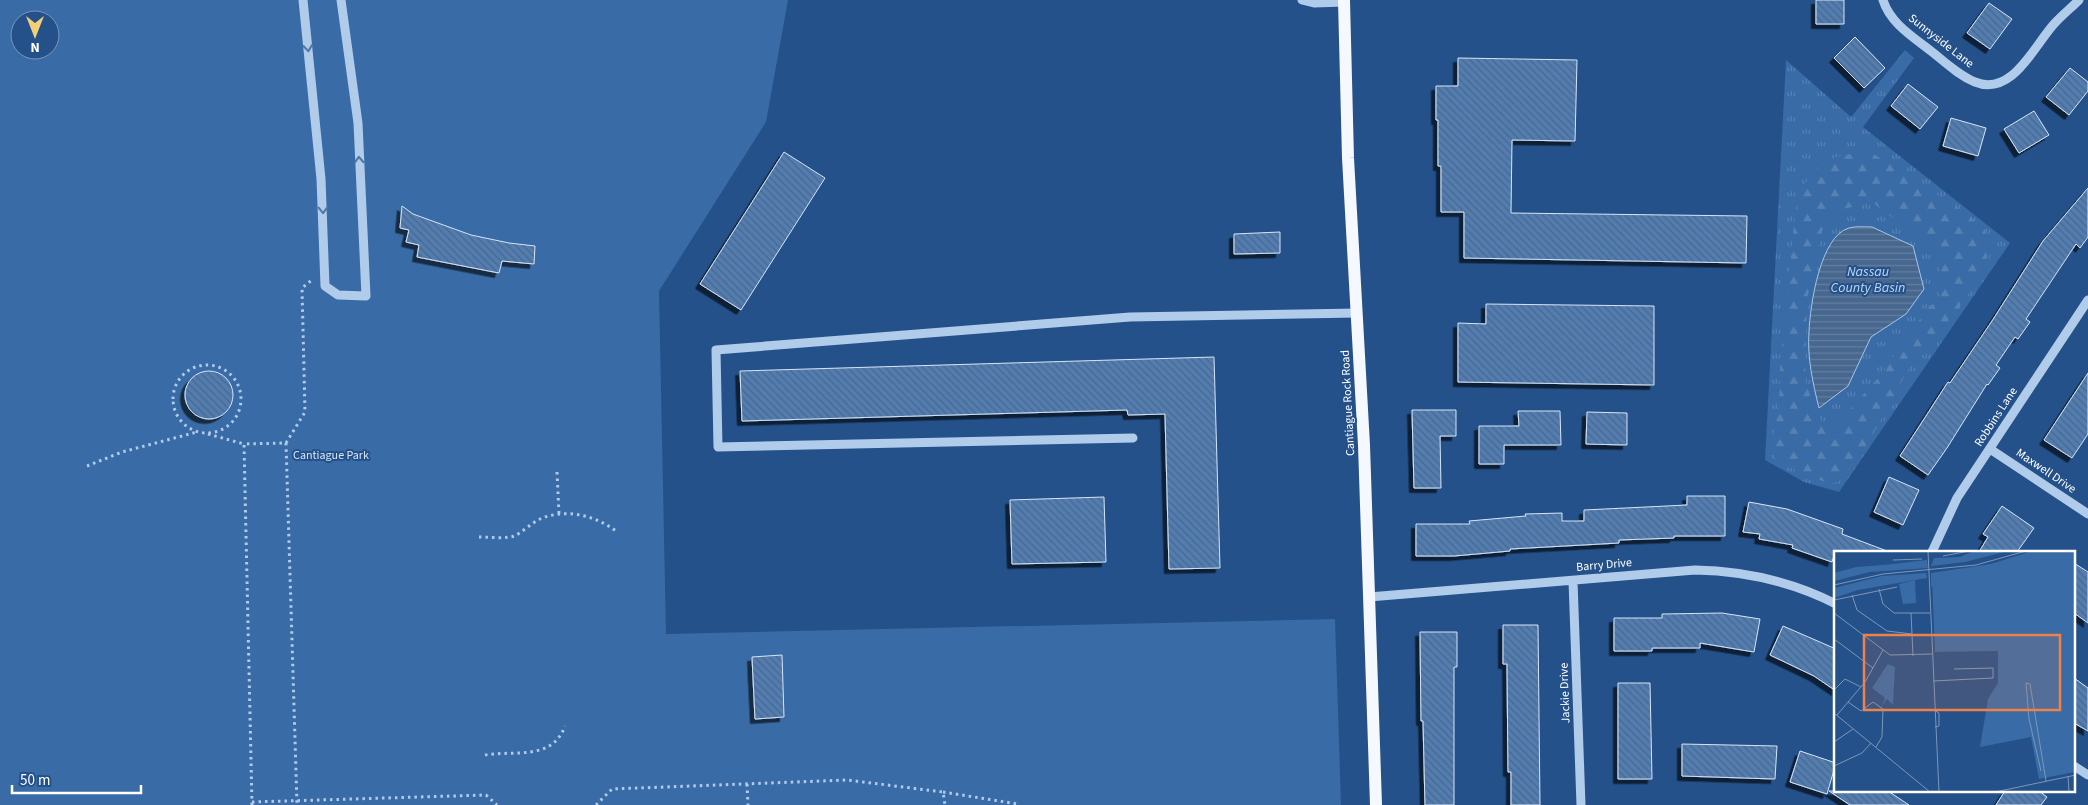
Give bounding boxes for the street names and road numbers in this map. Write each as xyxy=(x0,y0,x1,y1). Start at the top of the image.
street label: Sunnyside Lane xyxy=(1905,10,1977,72)
street label: Cantiague Rock Road xyxy=(1337,350,1359,456)
street label: Robbins Lane xyxy=(1970,384,2022,450)
street label: Maxwell Drive xyxy=(2013,445,2079,497)
street label: Barry Drive xyxy=(1575,554,1633,576)
street label: Jackie Drive xyxy=(1555,662,1575,724)

